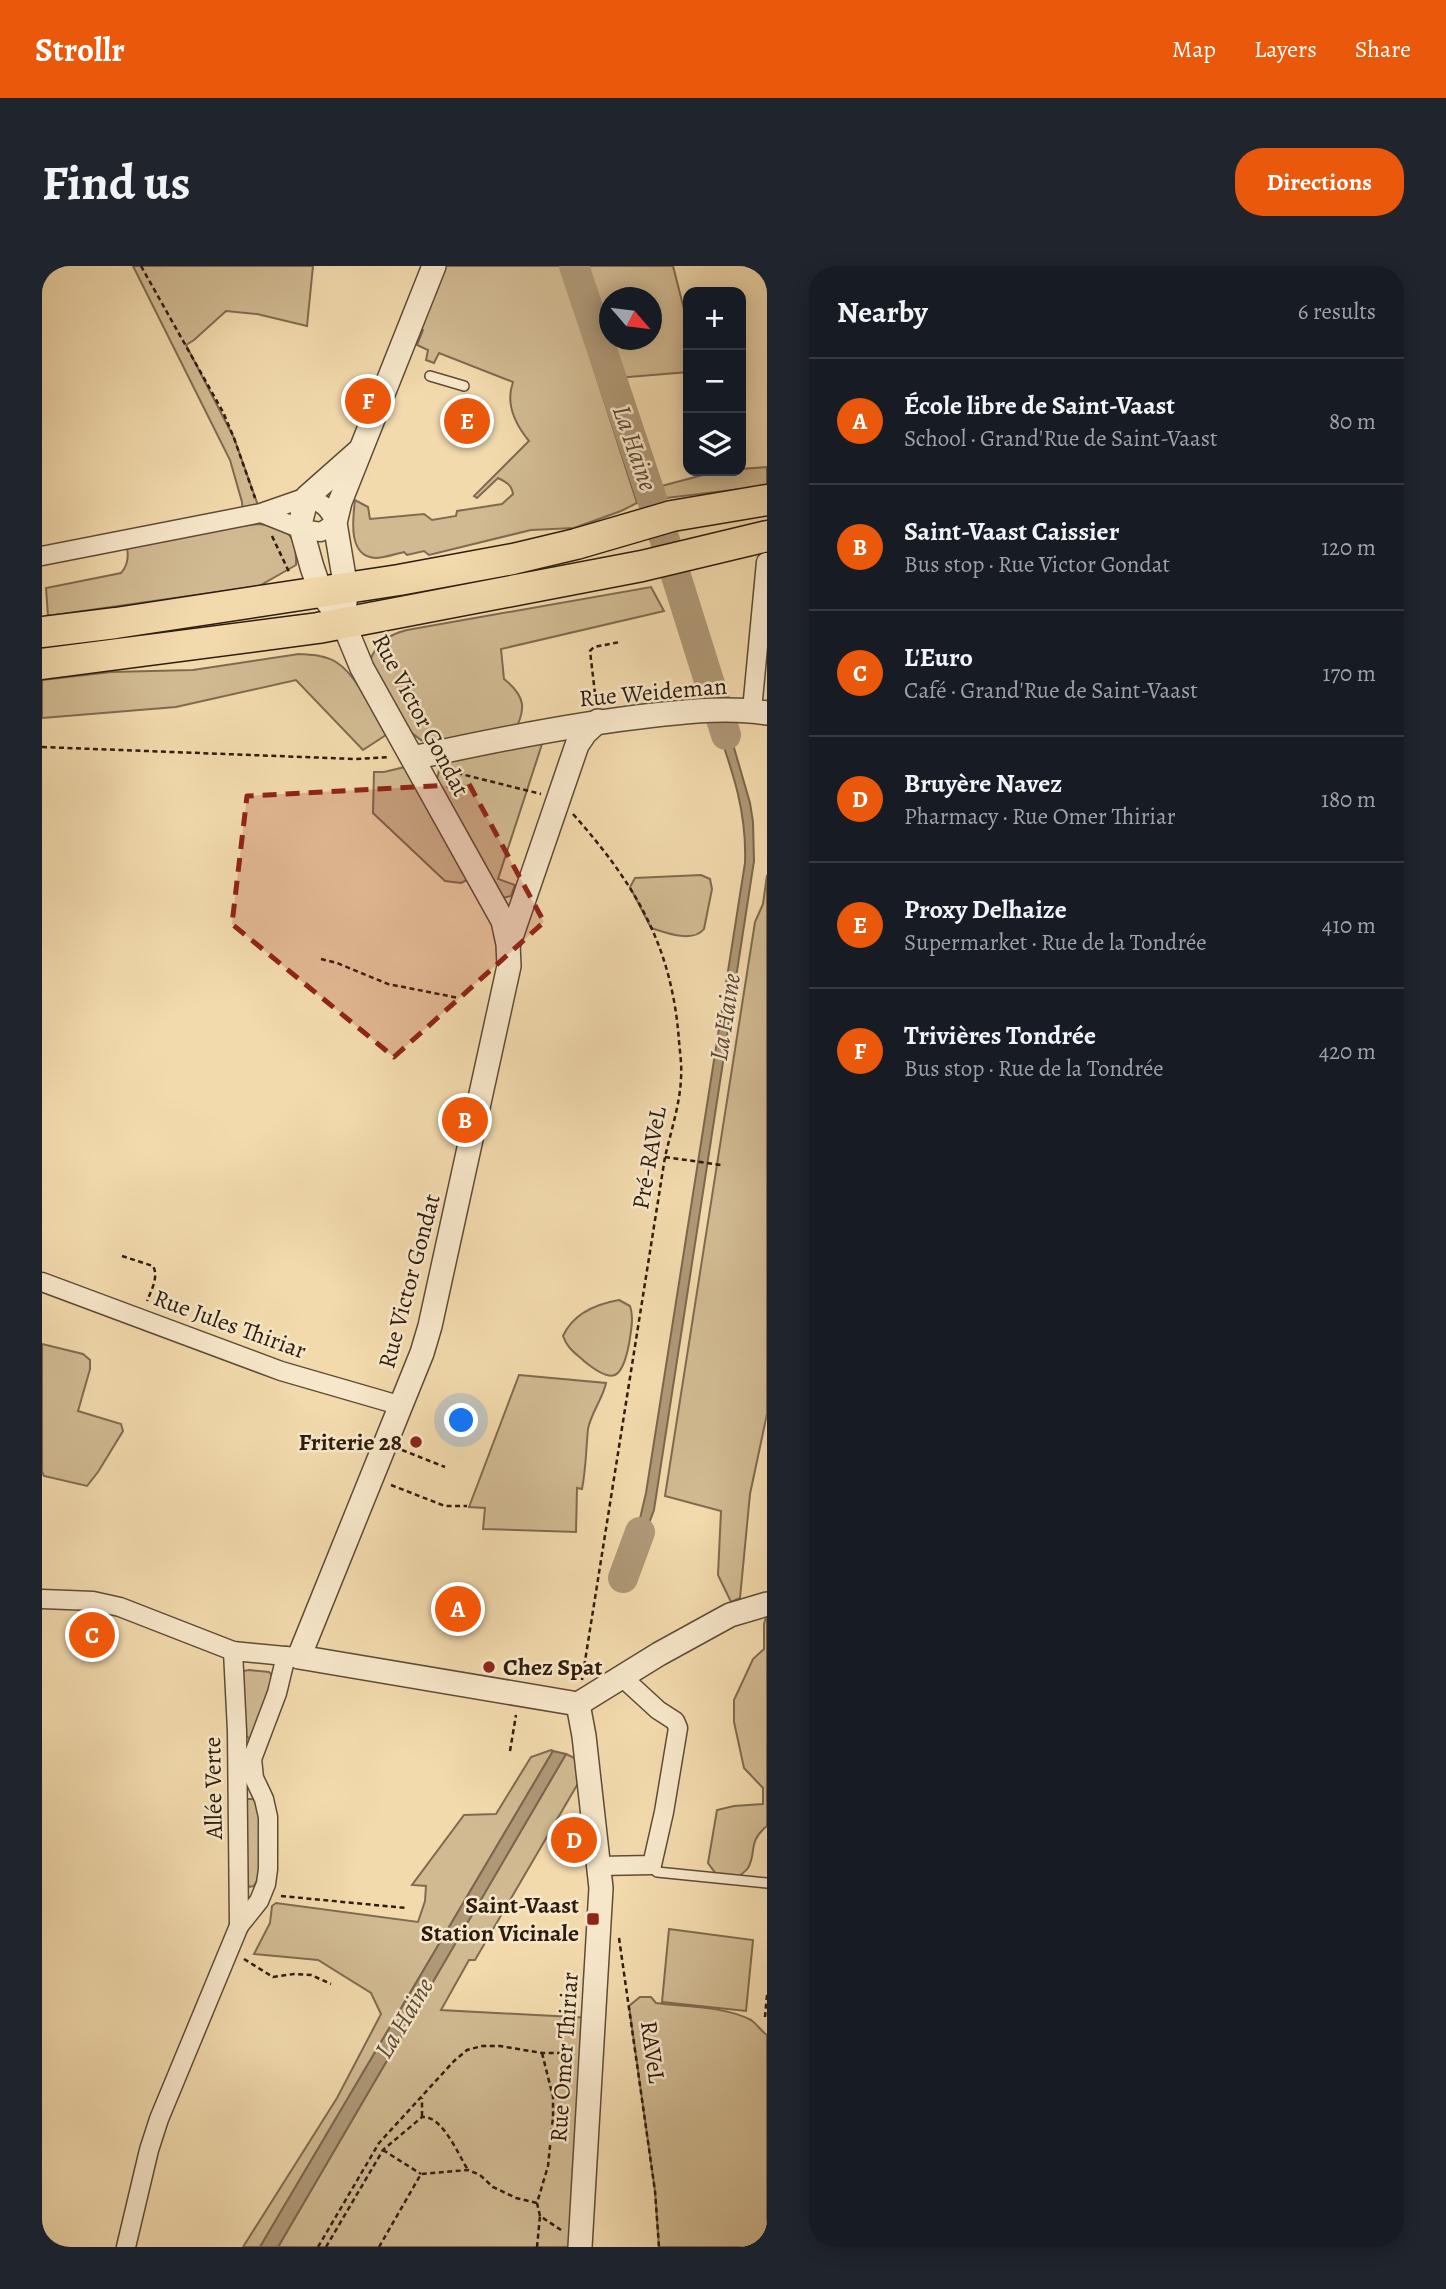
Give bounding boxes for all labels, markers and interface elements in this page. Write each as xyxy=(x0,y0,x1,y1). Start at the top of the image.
text: Strollr xyxy=(35,27,125,72)
text: Map xyxy=(1172,33,1216,65)
text: Layers xyxy=(1254,33,1317,65)
text: Share xyxy=(1355,33,1411,65)
button: Directions xyxy=(1235,148,1404,216)
text: Find us xyxy=(42,149,190,216)
north arrow xyxy=(599,287,662,350)
map controls xyxy=(683,287,746,476)
button: + xyxy=(683,287,746,350)
text: Nearby xyxy=(837,292,928,332)
text: 6 results xyxy=(1298,296,1376,327)
button: − xyxy=(683,350,746,413)
pin: F xyxy=(345,375,391,427)
text: École libre de Saint-Vaast xyxy=(904,388,1175,423)
pin: E xyxy=(444,395,490,447)
water label: La Haine xyxy=(604,401,666,495)
text: A xyxy=(853,406,867,437)
text: 80 m xyxy=(1329,406,1376,437)
button: layers xyxy=(683,413,746,476)
text: School · Grand'Rue de Saint-Vaast xyxy=(904,423,1218,454)
text: Saint-Vaast Caissier xyxy=(904,514,1119,549)
text: B xyxy=(853,532,867,563)
text: 120 m xyxy=(1321,532,1376,563)
text: Bus stop · Rue Victor Gondat xyxy=(904,549,1170,580)
street label: Rue Victor Gondat xyxy=(365,628,477,802)
text: L'Euro xyxy=(904,640,973,675)
text: C xyxy=(853,658,867,689)
text: 170 m xyxy=(1323,658,1376,689)
street label: Rue Weideman xyxy=(578,670,728,714)
text: Café · Grand'Rue de Saint-Vaast xyxy=(904,675,1198,706)
text: Bruyère Navez xyxy=(904,766,1062,801)
text: D xyxy=(852,784,868,815)
text: 180 m xyxy=(1321,784,1376,815)
text: Pharmacy · Rue Omer Thiriar xyxy=(904,801,1175,832)
text: Proxy Delhaize xyxy=(904,892,1067,927)
text: E xyxy=(853,910,867,941)
text: 410 m xyxy=(1322,910,1376,941)
text: Supermarket · Rue de la Tondrée xyxy=(904,927,1207,958)
water label: La Haine xyxy=(701,971,749,1063)
text: Trivières Tondrée xyxy=(904,1018,1096,1053)
text: F xyxy=(854,1036,866,1067)
text: 420 m xyxy=(1319,1036,1376,1067)
text: Bus stop · Rue de la Tondrée xyxy=(904,1053,1164,1084)
pin: B xyxy=(442,1094,488,1146)
street label: Pré-RAVeL xyxy=(624,1103,674,1212)
street label: Rue Victor Gondat xyxy=(370,1190,448,1372)
street label: Rue Jules Thiriar xyxy=(149,1282,311,1366)
your location xyxy=(444,1403,478,1437)
place label: Friterie 28 xyxy=(299,1426,402,1458)
marker: Friterie 28 xyxy=(408,1434,424,1450)
pin: A xyxy=(435,1583,481,1635)
pin: C xyxy=(69,1609,115,1661)
place label: Chez Spat xyxy=(503,1651,603,1683)
marker: Chez Spat xyxy=(481,1659,497,1675)
street label: Allée Verte xyxy=(196,1736,230,1841)
pin: D xyxy=(551,1814,597,1866)
place label: Saint-Vaast Station Vicinale xyxy=(421,1889,579,1949)
marker: Saint-Vaast Station Vicinale xyxy=(585,1911,601,1927)
water label: La Haine xyxy=(366,1971,442,2065)
street label: Rue Omer Thiriar xyxy=(542,1971,586,2143)
street label: RAVeL xyxy=(633,2019,673,2086)

